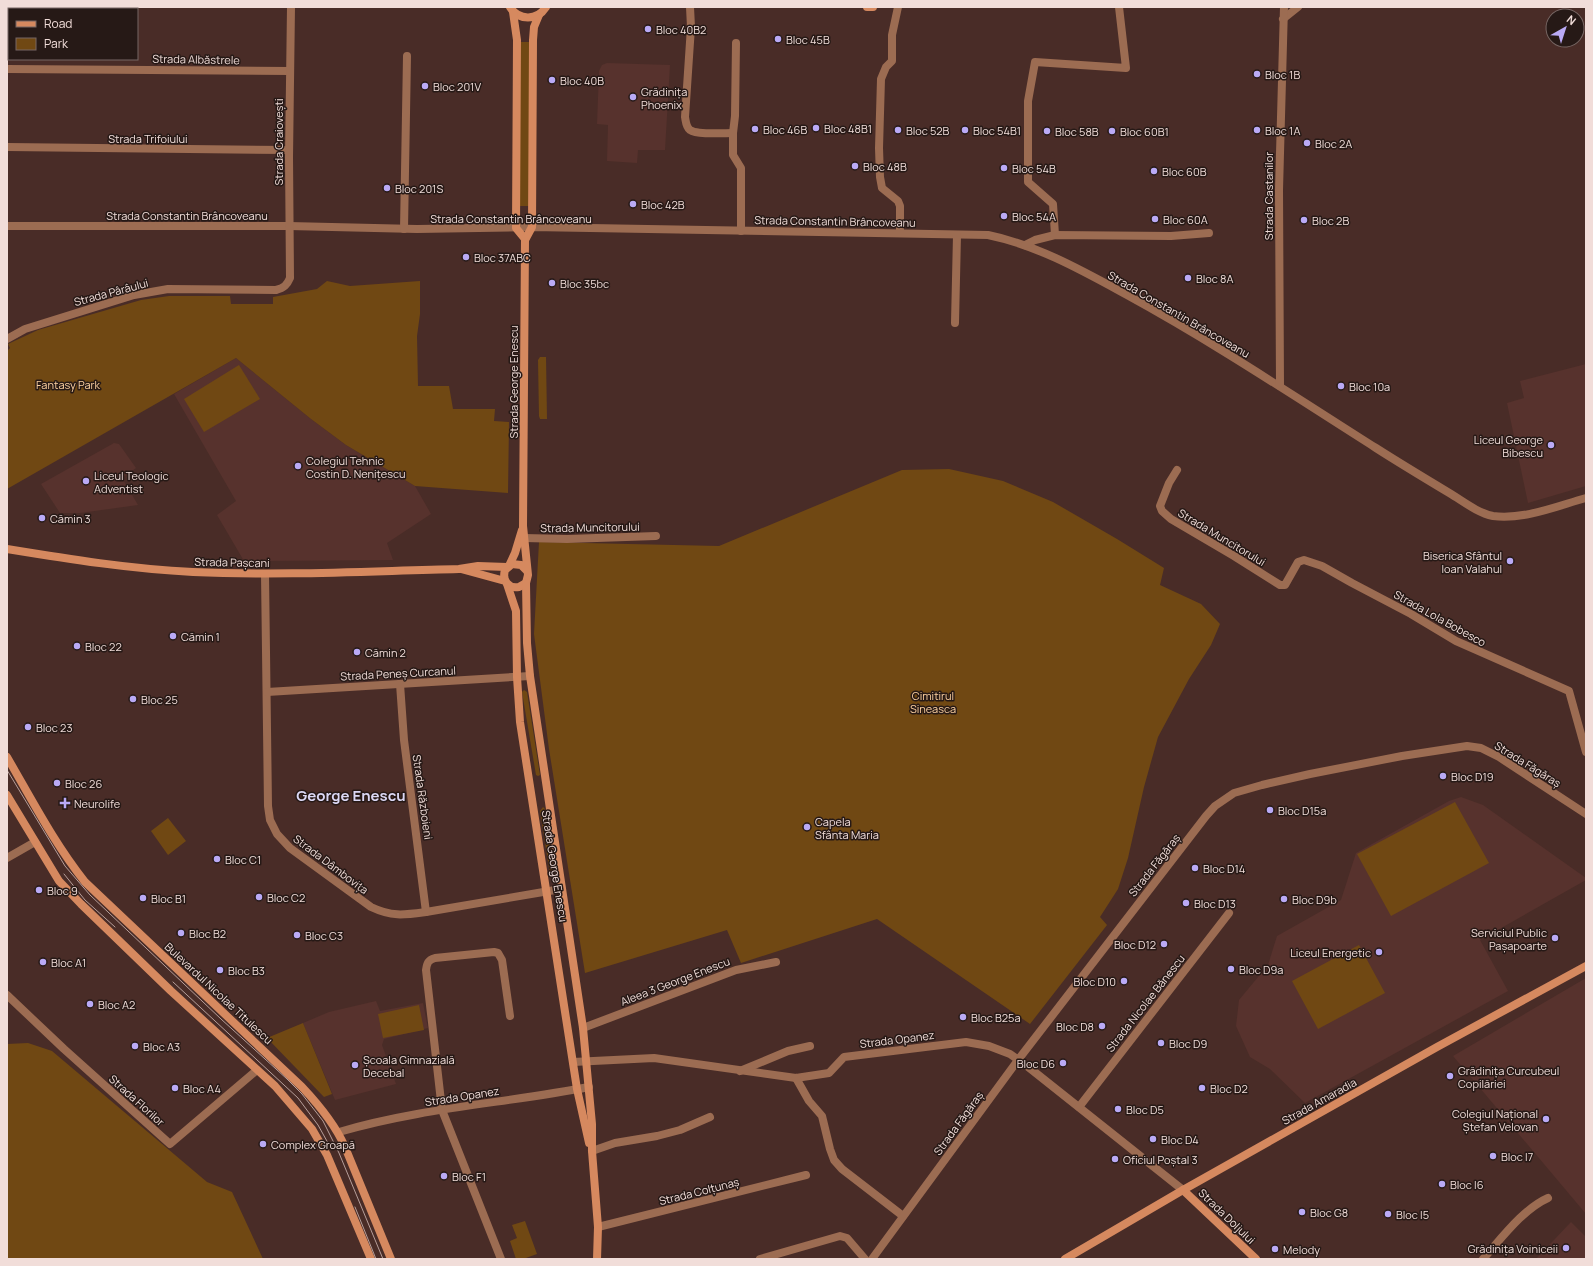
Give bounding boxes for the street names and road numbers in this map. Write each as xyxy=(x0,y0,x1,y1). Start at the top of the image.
street label: Strada Albăstrele xyxy=(152,51,240,67)
street label: Strada Craiovești xyxy=(271,98,286,186)
street label: Strada Trifoiului xyxy=(108,131,188,146)
street label: Strada Castanilor xyxy=(1261,152,1276,240)
street label: Strada Constantin Brâncoveanu xyxy=(106,208,268,223)
street label: Strada Constantin Brâncoveanu xyxy=(430,211,592,226)
street label: Strada Constantin Brâncoveanu xyxy=(754,212,916,230)
street label: Strada Constantin Brâncoveanu xyxy=(1105,267,1253,361)
street label: Strada Pârâului xyxy=(72,275,150,309)
street label: Strada George Enescu xyxy=(506,325,521,439)
street label: Strada Muncitorului xyxy=(1175,505,1269,569)
street label: Strada Muncitorului xyxy=(540,519,640,535)
street label: Strada Pașcani xyxy=(194,554,270,570)
street label: Strada Lola Bobesco xyxy=(1391,586,1489,650)
street label: Strada Peneș Curcanul xyxy=(340,662,456,684)
street label: Strada Făgăraș xyxy=(1492,738,1564,790)
street label: Strada Războieni xyxy=(410,754,436,840)
street label: Strada George Enescu xyxy=(539,809,571,923)
street label: Strada Făgăraș xyxy=(1125,830,1183,899)
street label: Strada Dâmbovița xyxy=(290,831,372,897)
street label: Bulevardul Nicolae Titulescu xyxy=(162,939,276,1047)
street label: Strada Nicolae Bănescu xyxy=(1102,951,1188,1055)
street label: Aleea 3 George Enescu xyxy=(618,953,732,1009)
street label: Strada Opanez xyxy=(859,1027,935,1051)
street label: Strada Florilor xyxy=(106,1071,168,1129)
street label: Strada Amaradia xyxy=(1279,1074,1359,1128)
street label: Strada Opanez xyxy=(424,1083,500,1109)
street label: Strada Făgăraș xyxy=(930,1088,986,1158)
street label: Strada Colțunaș xyxy=(657,1174,741,1208)
street label: Strada Doljului xyxy=(1195,1185,1259,1247)

